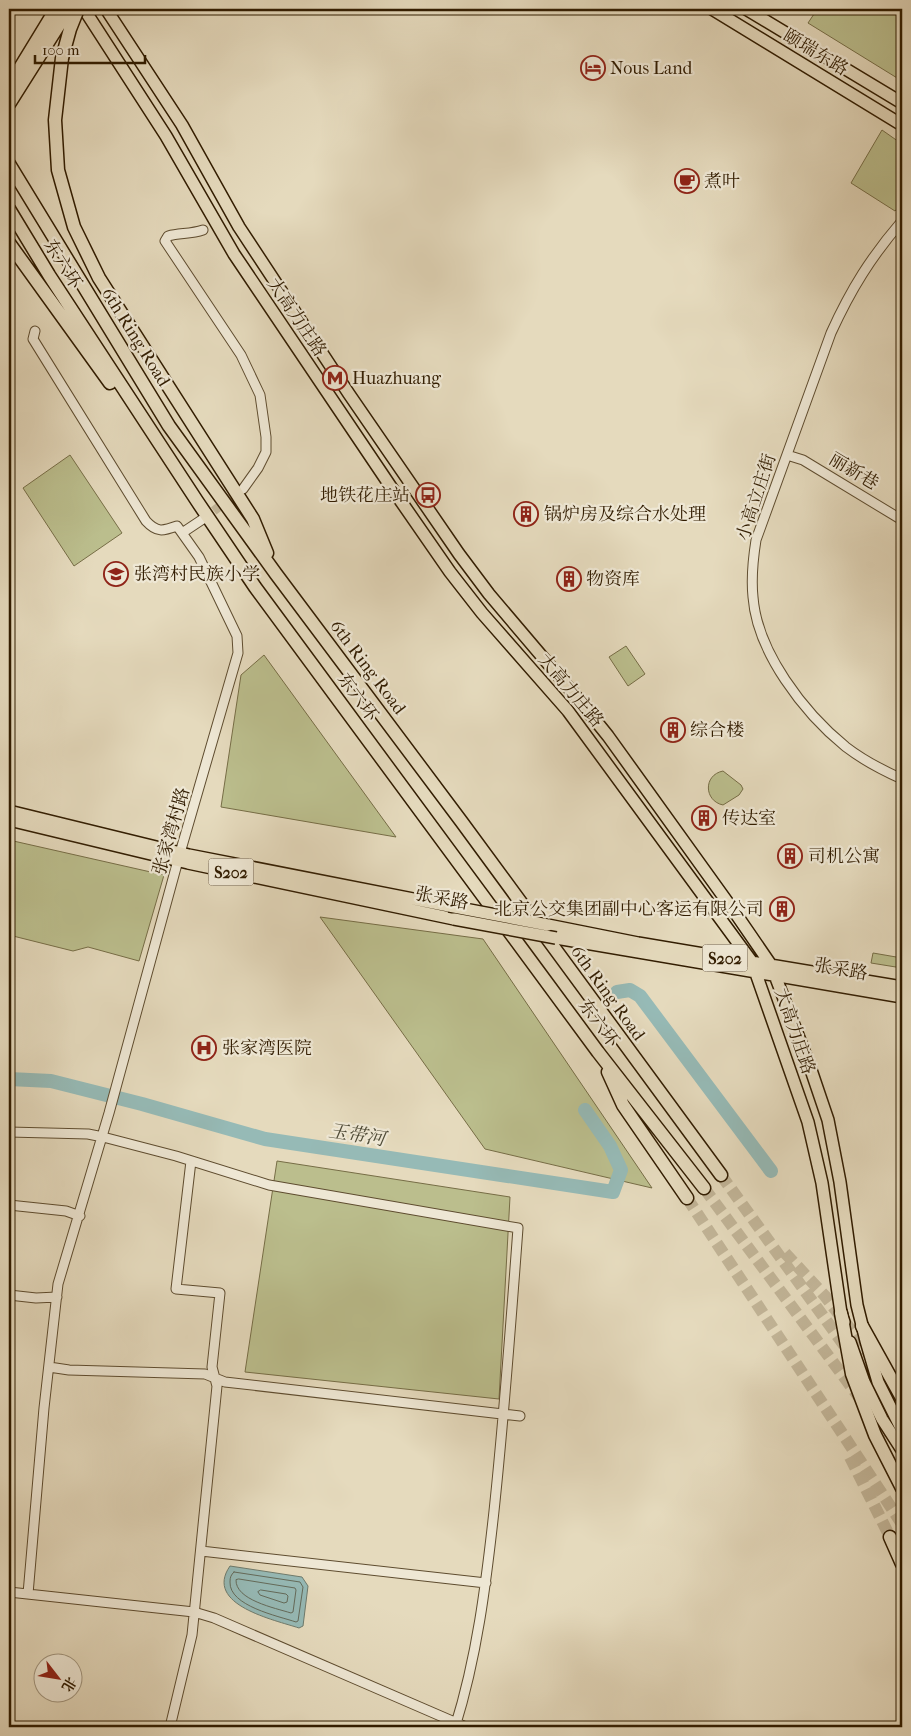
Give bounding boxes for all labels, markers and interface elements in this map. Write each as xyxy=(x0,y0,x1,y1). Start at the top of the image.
street label: 颐瑞东路 xyxy=(779,25,852,80)
scale bar xyxy=(35,32,145,64)
text: 100 m xyxy=(42,41,80,59)
hotel icon: Nous Land xyxy=(580,55,606,81)
place label: Nous Land xyxy=(610,58,693,79)
cafe icon: 煮叶 xyxy=(674,168,700,194)
place label: 煮叶 xyxy=(704,171,740,192)
street label: 东六环 xyxy=(39,236,86,293)
street label: 大高力庄路 xyxy=(263,274,330,360)
street label: 6th Ring Road xyxy=(97,284,174,391)
metro station icon: Huazhuang xyxy=(322,365,348,391)
place label: Huazhuang xyxy=(352,368,441,389)
street label: 丽新巷 xyxy=(825,449,882,494)
street label: 小高立庄街 xyxy=(733,451,780,543)
bus stop icon: 地铁花庄站 xyxy=(415,482,441,508)
place label: 地铁花庄站 xyxy=(320,485,410,506)
building icon: 锅炉房及综合水处理 xyxy=(513,501,539,527)
place label: 锅炉房及综合水处理 xyxy=(544,504,706,525)
school or university icon: 张湾村民族小学 xyxy=(103,561,129,587)
place label: 张湾村民族小学 xyxy=(134,564,260,585)
building icon: 物资库 xyxy=(556,566,582,592)
place label: 物资库 xyxy=(586,569,640,590)
street label: 6th Ring Road xyxy=(325,616,410,719)
street label: 大高力庄路 xyxy=(534,649,608,732)
street label: 东六环 xyxy=(333,669,382,725)
building icon: 综合楼 xyxy=(660,717,686,743)
place label: 综合楼 xyxy=(690,720,744,741)
street label: 张家湾村路 xyxy=(149,785,194,877)
building icon: 传达室 xyxy=(691,805,717,831)
place label: 传达室 xyxy=(722,808,776,829)
building icon: 司机公寓 xyxy=(777,843,803,869)
place label: 司机公寓 xyxy=(808,846,880,867)
road number: S202 xyxy=(208,859,254,886)
street label: 张采路 xyxy=(413,883,470,914)
building icon: 北京公交集团副中心客运有限公司 xyxy=(769,896,795,922)
place label: 北京公交集团副中心客运有限公司 xyxy=(494,899,764,920)
street label: 6th Ring Road xyxy=(566,942,649,1045)
road number: S202 xyxy=(702,944,748,971)
street label: 张采路 xyxy=(813,954,869,985)
street label: 大高力庄路 xyxy=(770,985,819,1077)
street label: 东六环 xyxy=(574,995,623,1051)
hospital icon: 张家湾医院 xyxy=(191,1035,217,1061)
place label: 张家湾医院 xyxy=(222,1038,312,1059)
water label: 玉带河 xyxy=(327,1120,390,1151)
north arrow xyxy=(32,1654,82,1704)
text: 北 xyxy=(58,1674,80,1695)

